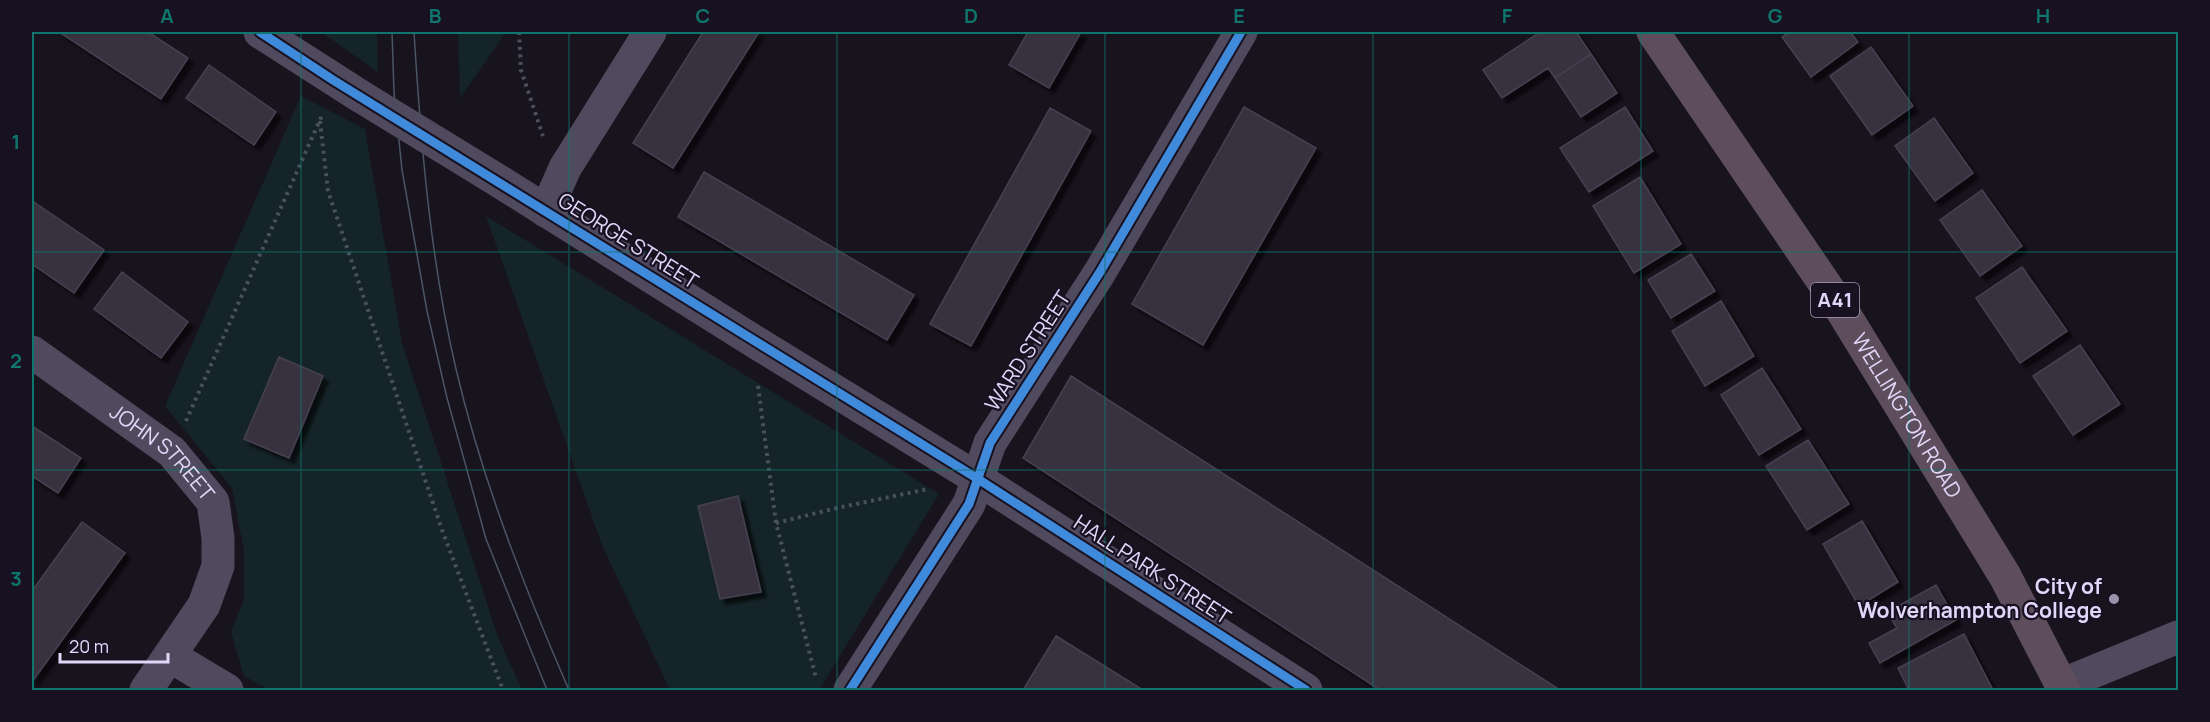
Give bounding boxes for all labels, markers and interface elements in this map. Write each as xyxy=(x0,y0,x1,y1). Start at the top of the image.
text: A xyxy=(160,2,174,29)
text: B xyxy=(429,2,442,29)
text: C xyxy=(696,2,710,29)
text: D xyxy=(964,2,978,29)
text: E xyxy=(1233,2,1245,29)
text: F xyxy=(1502,2,1513,29)
text: G xyxy=(1768,2,1783,29)
text: H xyxy=(2036,2,2050,29)
text: 1 xyxy=(12,128,20,155)
street label: GEORGE STREET xyxy=(553,186,705,295)
road number: A41 xyxy=(1811,283,1859,317)
street label: WARD STREET xyxy=(978,284,1077,416)
street label: WELLINGTON ROAD xyxy=(1846,327,1969,503)
text: 2 xyxy=(10,347,22,374)
street label: JOHN STREET xyxy=(105,397,222,507)
street label: HALL PARK STREET xyxy=(1069,508,1237,631)
text: 3 xyxy=(10,565,22,592)
place label: City of Wolverhampton College xyxy=(1857,572,2102,624)
marker: City of Wolverhampton College xyxy=(2107,592,2121,606)
scale bar xyxy=(60,626,168,664)
text: 20 m xyxy=(69,634,109,658)

